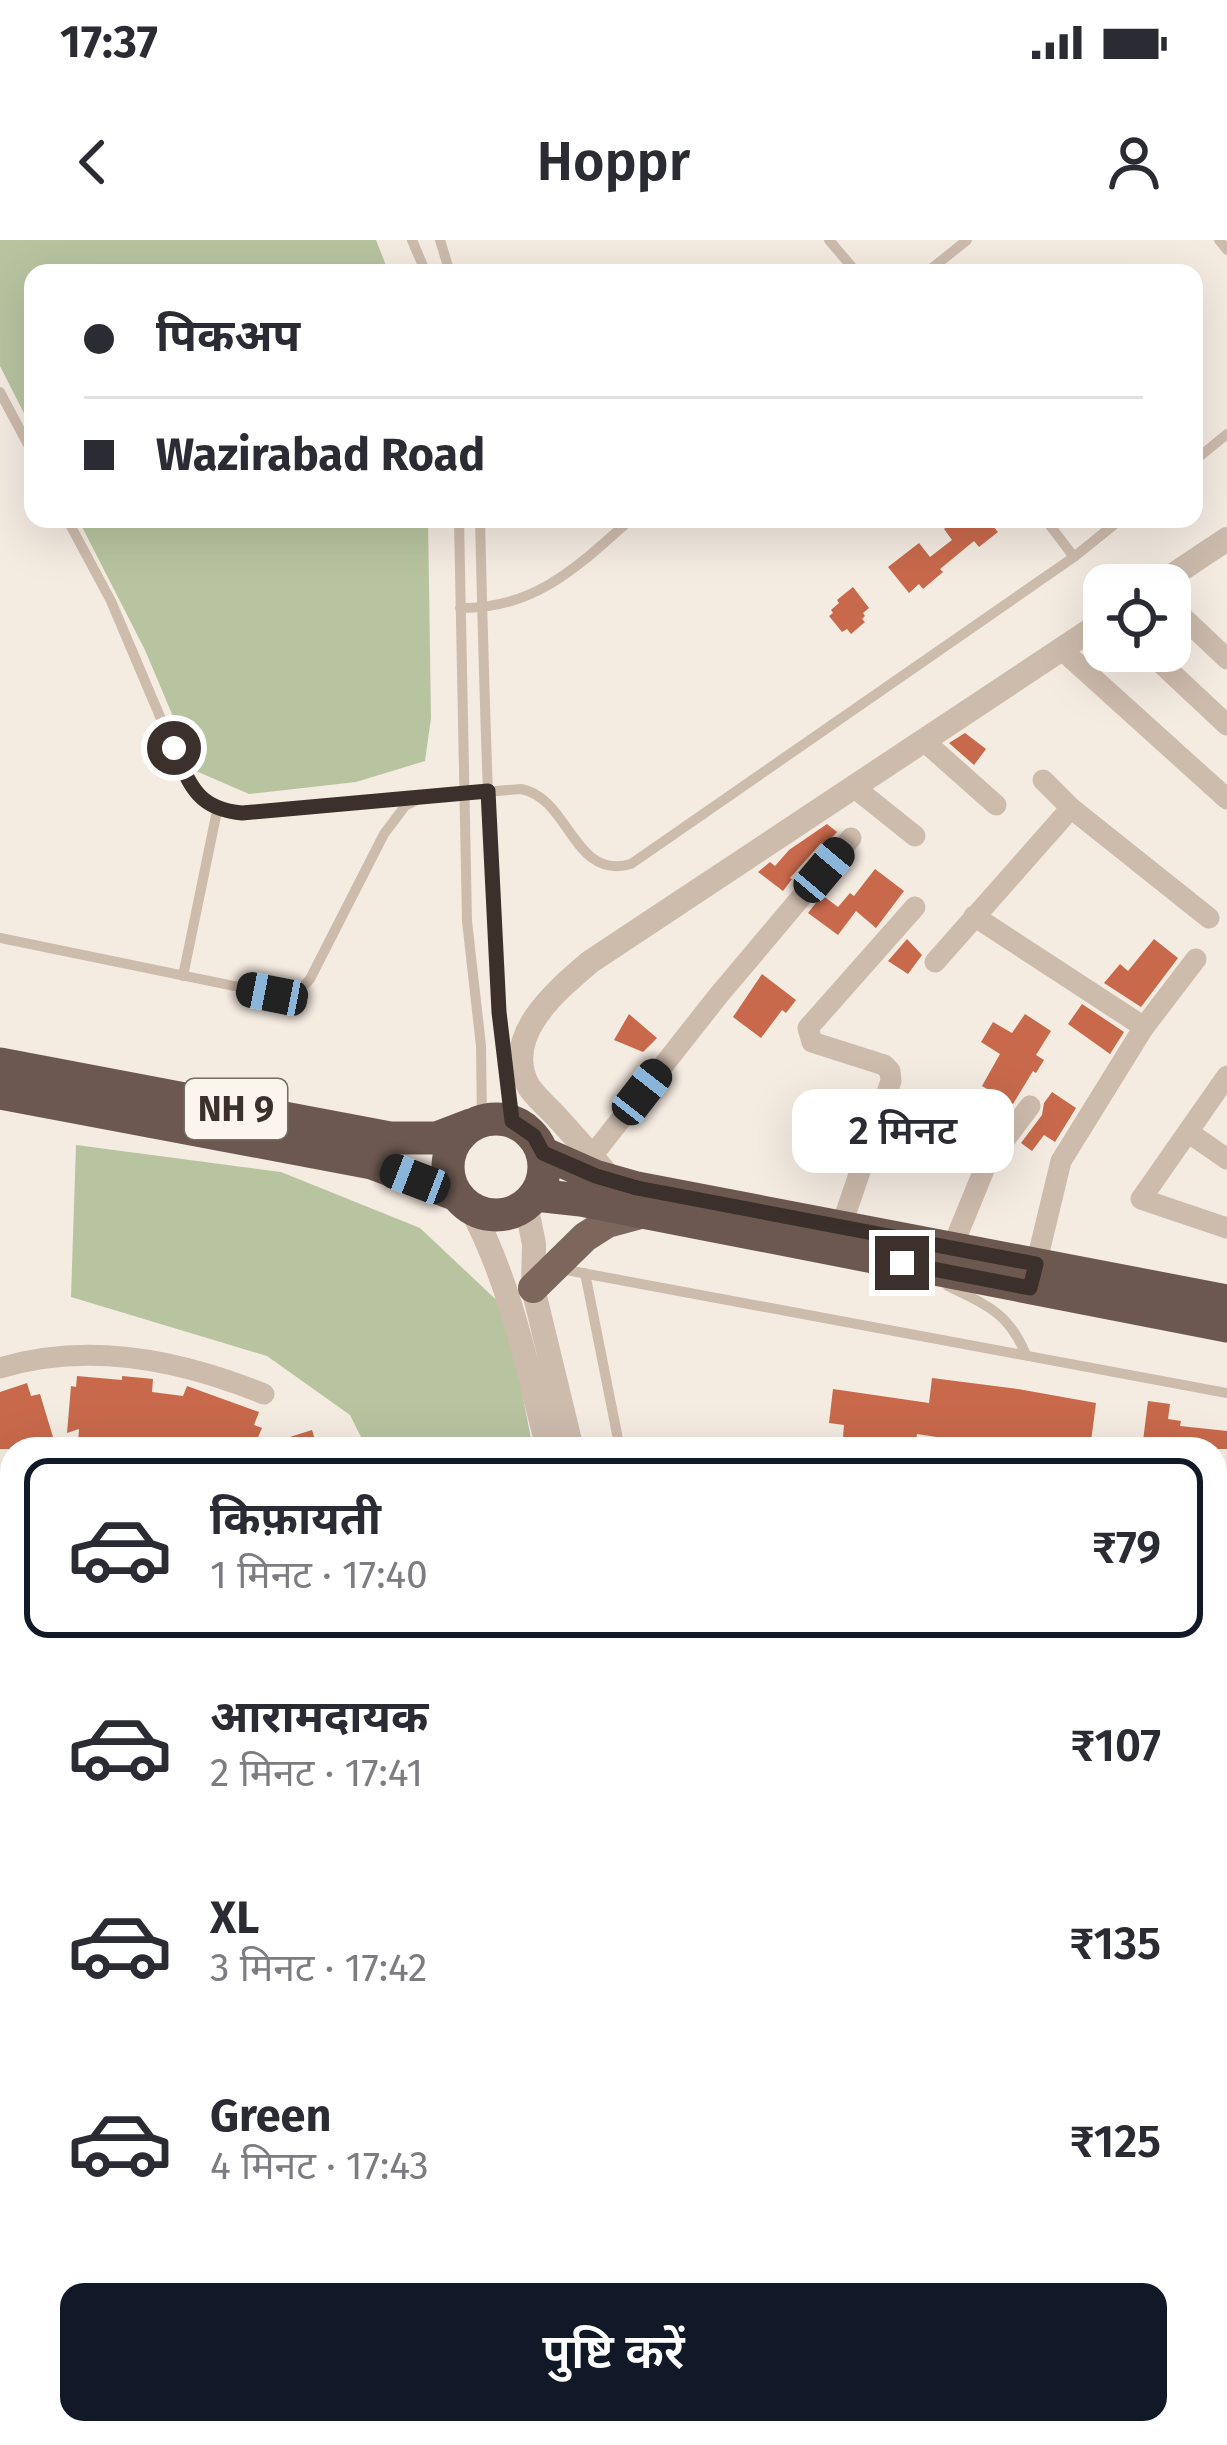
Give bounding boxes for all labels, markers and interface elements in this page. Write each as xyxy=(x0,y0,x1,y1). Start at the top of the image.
text: 17:37 xyxy=(60,15,158,69)
icon: back xyxy=(60,129,126,195)
icon: person xyxy=(1101,129,1167,195)
text: Hoppr xyxy=(537,130,690,194)
text: पिकअप xyxy=(156,309,300,363)
text: Wazirabad Road xyxy=(156,428,485,482)
map controls xyxy=(1083,564,1191,672)
button: locate xyxy=(1083,564,1191,672)
route start xyxy=(147,721,201,775)
car xyxy=(787,831,861,909)
car xyxy=(233,969,311,1019)
car xyxy=(606,1053,678,1131)
road number: NH 9 xyxy=(185,1079,287,1139)
callout: 2 मिनट xyxy=(791,1089,1013,1173)
text: 2 मिनट xyxy=(849,1108,957,1154)
car xyxy=(375,1149,455,1209)
route end xyxy=(875,1236,929,1290)
text: किफ़ायती xyxy=(210,1492,381,1546)
icon: car xyxy=(66,1494,174,1602)
text: ₹79 xyxy=(1092,1521,1161,1575)
text: 1 मिनट · 17:40 xyxy=(210,1552,428,1598)
text: आरामदायक xyxy=(210,1690,428,1744)
icon: car xyxy=(66,1692,174,1800)
text: ₹107 xyxy=(1070,1719,1161,1773)
text: 2 मिनट · 17:41 xyxy=(210,1750,423,1796)
icon: car xyxy=(66,1890,174,1998)
text: XL xyxy=(210,1891,259,1945)
text: ₹135 xyxy=(1069,1917,1161,1971)
text: 3 मिनट · 17:42 xyxy=(210,1945,427,1991)
icon: car xyxy=(66,2088,174,2196)
text: Green xyxy=(210,2089,331,2143)
text: ₹125 xyxy=(1069,2115,1161,2169)
text: 4 मिनट · 17:43 xyxy=(210,2143,429,2189)
button: पुष्टि करें xyxy=(60,2283,1167,2421)

